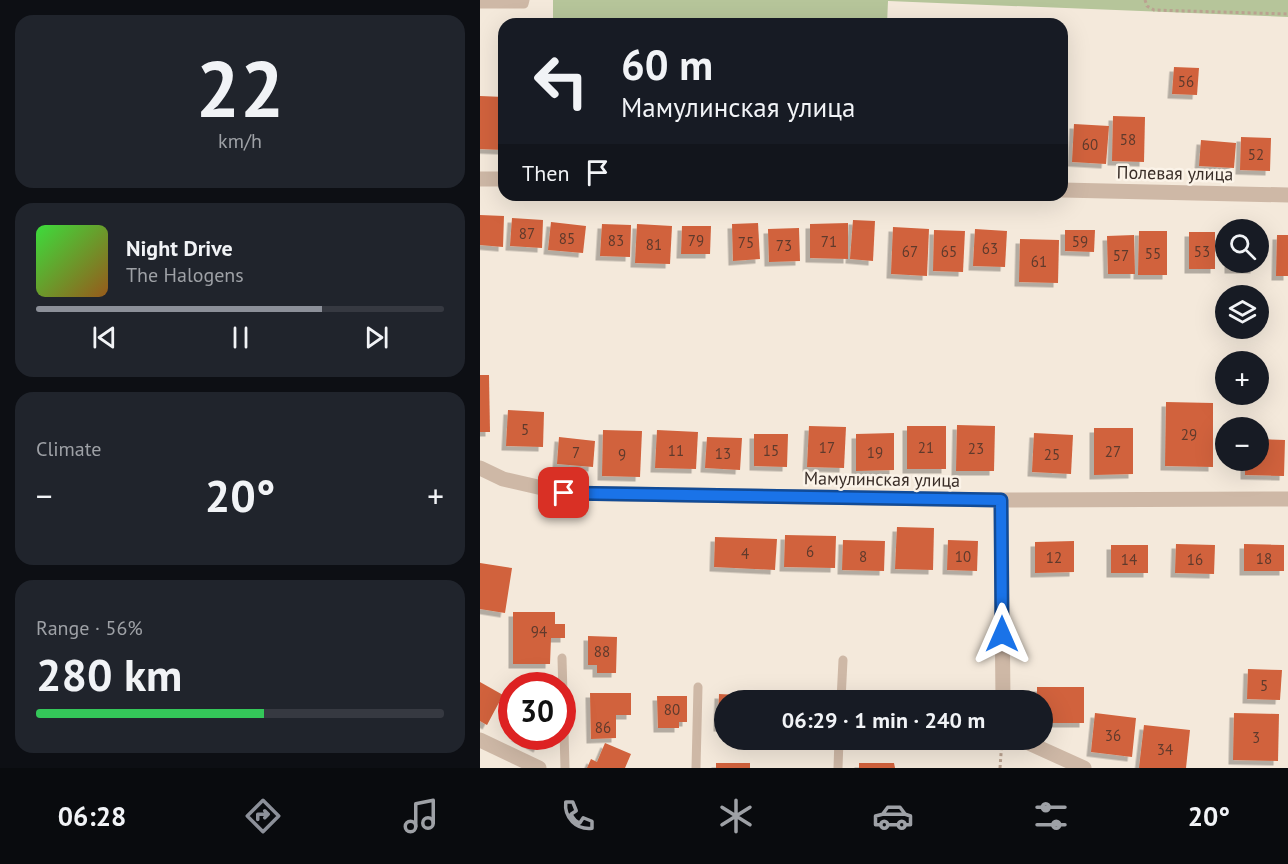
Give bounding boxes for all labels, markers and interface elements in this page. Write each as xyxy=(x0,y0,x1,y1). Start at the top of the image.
text: 60 m xyxy=(621,37,713,92)
text: 22 xyxy=(196,38,284,139)
icon: left xyxy=(522,42,600,120)
house number: 56 xyxy=(1178,72,1194,91)
text: Мамулинская улица xyxy=(621,90,856,124)
text: km/h xyxy=(218,128,262,154)
house number: 58 xyxy=(1120,130,1136,149)
house number: 60 xyxy=(1082,135,1098,154)
house number: 52 xyxy=(1248,145,1264,164)
icon: arrive xyxy=(581,156,614,189)
text: Then xyxy=(522,159,569,187)
street label: Полевая улица xyxy=(1116,160,1234,186)
map controls xyxy=(1215,219,1269,471)
button: search xyxy=(1215,219,1269,273)
house number: 87 xyxy=(519,224,535,243)
house number: 85 xyxy=(559,229,575,248)
house number: 83 xyxy=(608,231,624,250)
house number: 79 xyxy=(688,231,704,250)
house number: 71 xyxy=(821,232,837,251)
house number: 59 xyxy=(1072,232,1088,251)
house number: 75 xyxy=(738,233,754,252)
text: Night Drive xyxy=(126,234,233,262)
house number: 81 xyxy=(646,235,662,254)
house number: 73 xyxy=(776,236,792,255)
house number: 63 xyxy=(982,239,998,258)
house number: 67 xyxy=(902,242,918,261)
house number: 65 xyxy=(941,242,957,261)
house number: 53 xyxy=(1194,242,1210,261)
house number: 55 xyxy=(1145,244,1161,263)
house number: 57 xyxy=(1113,246,1129,265)
house number: 61 xyxy=(1031,252,1047,271)
text: The Halogens xyxy=(126,262,244,288)
button: layers xyxy=(1215,285,1269,339)
icon: previous xyxy=(88,321,121,354)
icon: pause xyxy=(224,321,257,354)
icon: next xyxy=(360,321,393,354)
button: + xyxy=(1215,351,1269,405)
button: − xyxy=(1215,417,1269,471)
house number: 5 xyxy=(521,420,529,439)
house number: 29 xyxy=(1181,425,1197,444)
text: Climate xyxy=(36,436,102,462)
house number: 17 xyxy=(819,438,835,457)
house number: 21 xyxy=(918,438,934,457)
house number: 23 xyxy=(968,439,984,458)
house number: 11 xyxy=(668,441,684,460)
house number: 15 xyxy=(763,441,779,460)
house number: 27 xyxy=(1105,442,1121,461)
house number: 7 xyxy=(572,443,580,462)
house number: 19 xyxy=(867,443,883,462)
house number: 13 xyxy=(715,444,731,463)
house number: 9 xyxy=(618,445,626,464)
house number: 25 xyxy=(1044,445,1060,464)
text: 20° xyxy=(205,466,275,524)
street label: Мамулинская улица xyxy=(804,466,960,492)
pin xyxy=(538,467,589,518)
text: − xyxy=(36,474,53,517)
text: + xyxy=(427,474,444,517)
icon: arrive xyxy=(547,476,580,509)
house number: 6 xyxy=(806,542,814,561)
house number: 4 xyxy=(741,544,749,563)
house number: 8 xyxy=(859,547,867,566)
house number: 10 xyxy=(955,547,971,566)
house number: 12 xyxy=(1046,548,1062,567)
house number: 18 xyxy=(1256,549,1272,568)
house number: 14 xyxy=(1121,550,1137,569)
house number: 16 xyxy=(1187,550,1203,569)
position arrow xyxy=(970,602,1034,666)
text: Range · 56% xyxy=(36,615,143,641)
house number: 94 xyxy=(531,622,547,641)
house number: 88 xyxy=(594,642,610,661)
text: 280 km xyxy=(36,645,182,703)
speed limit sign: 30 xyxy=(498,672,576,750)
house number: 5 xyxy=(1260,676,1268,695)
house number: 80 xyxy=(664,700,680,719)
text: 06:29 · 1 min · 240 m xyxy=(782,706,985,734)
house number: 86 xyxy=(595,718,611,737)
house number: 36 xyxy=(1105,726,1121,745)
house number: 3 xyxy=(1252,728,1260,747)
house number: 34 xyxy=(1157,740,1173,759)
icon: directions xyxy=(242,795,284,837)
icon: music xyxy=(400,795,442,837)
icon: phone xyxy=(557,795,599,837)
icon: climate xyxy=(715,795,757,837)
icon: car xyxy=(872,795,914,837)
icon: filters xyxy=(1030,795,1072,837)
text: 06:28 xyxy=(58,799,126,833)
text: 20° xyxy=(1188,799,1230,833)

